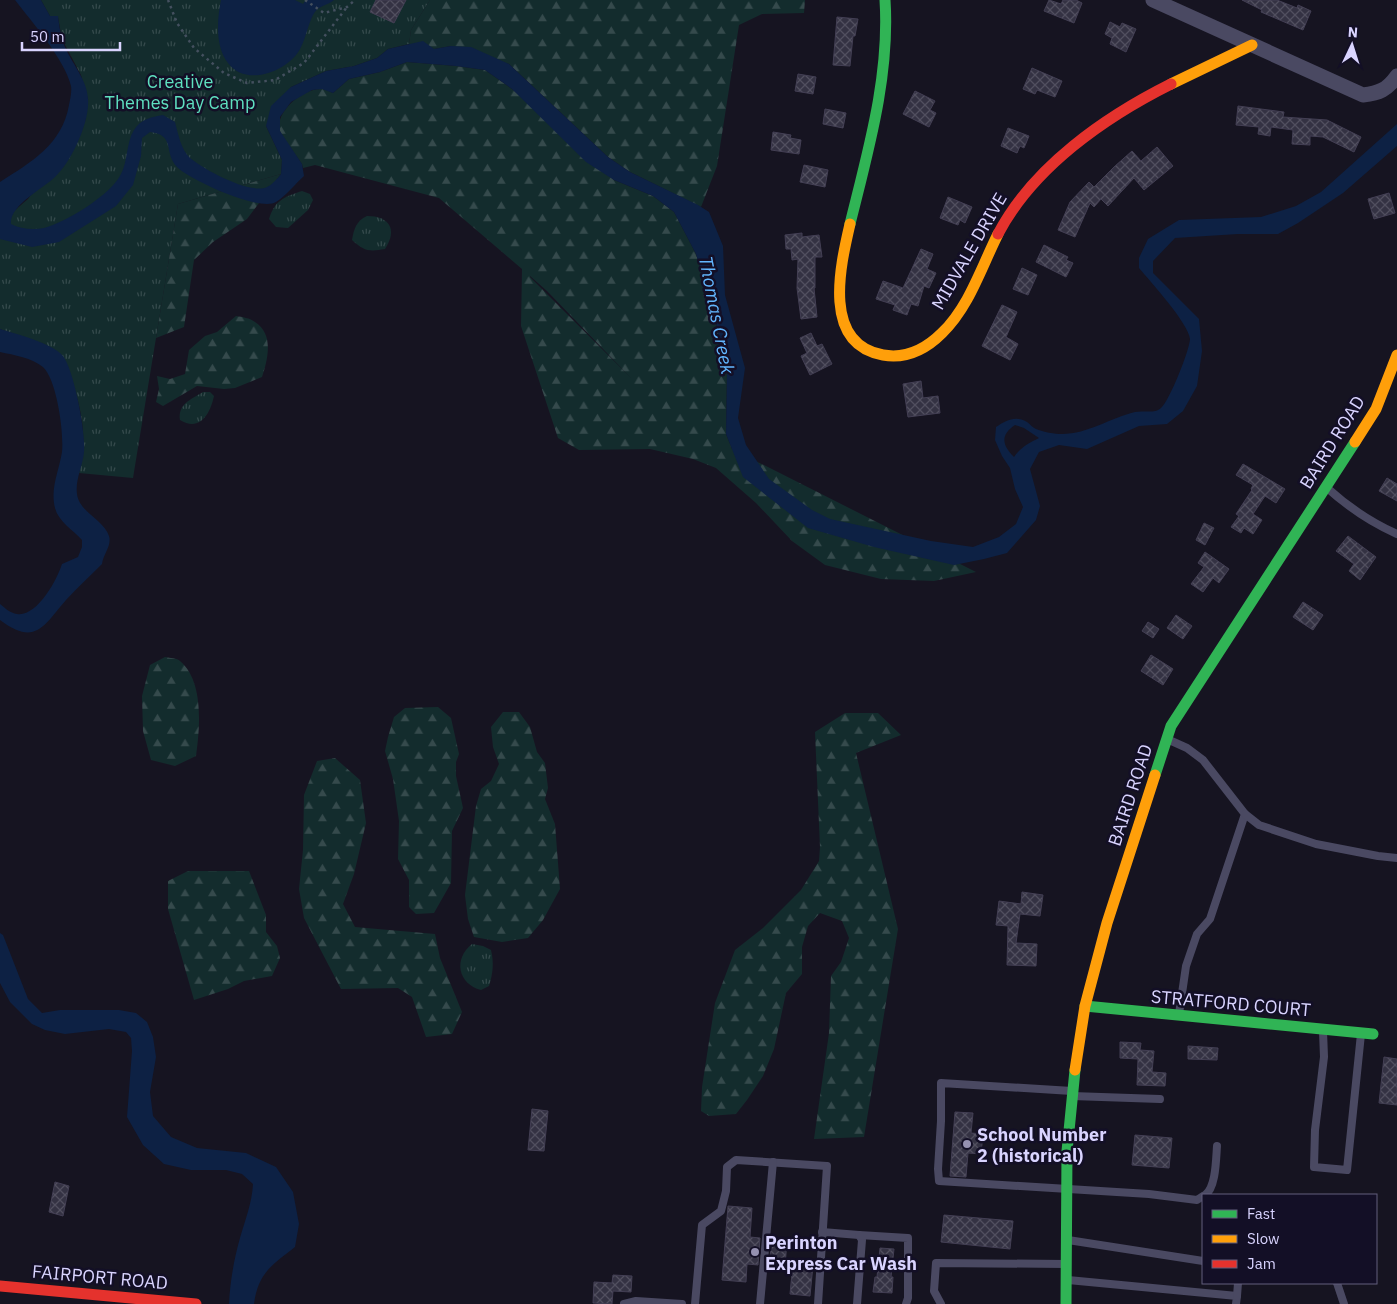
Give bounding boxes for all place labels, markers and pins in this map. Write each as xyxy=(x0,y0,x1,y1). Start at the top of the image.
place label: School Number 2 (historical) xyxy=(977,1123,1106,1167)
marker: School Number 2 (historical) xyxy=(961,1138,973,1150)
place label: Perinton Express Car Wash xyxy=(765,1231,917,1275)
marker: Perinton Express Car Wash xyxy=(749,1246,761,1258)

